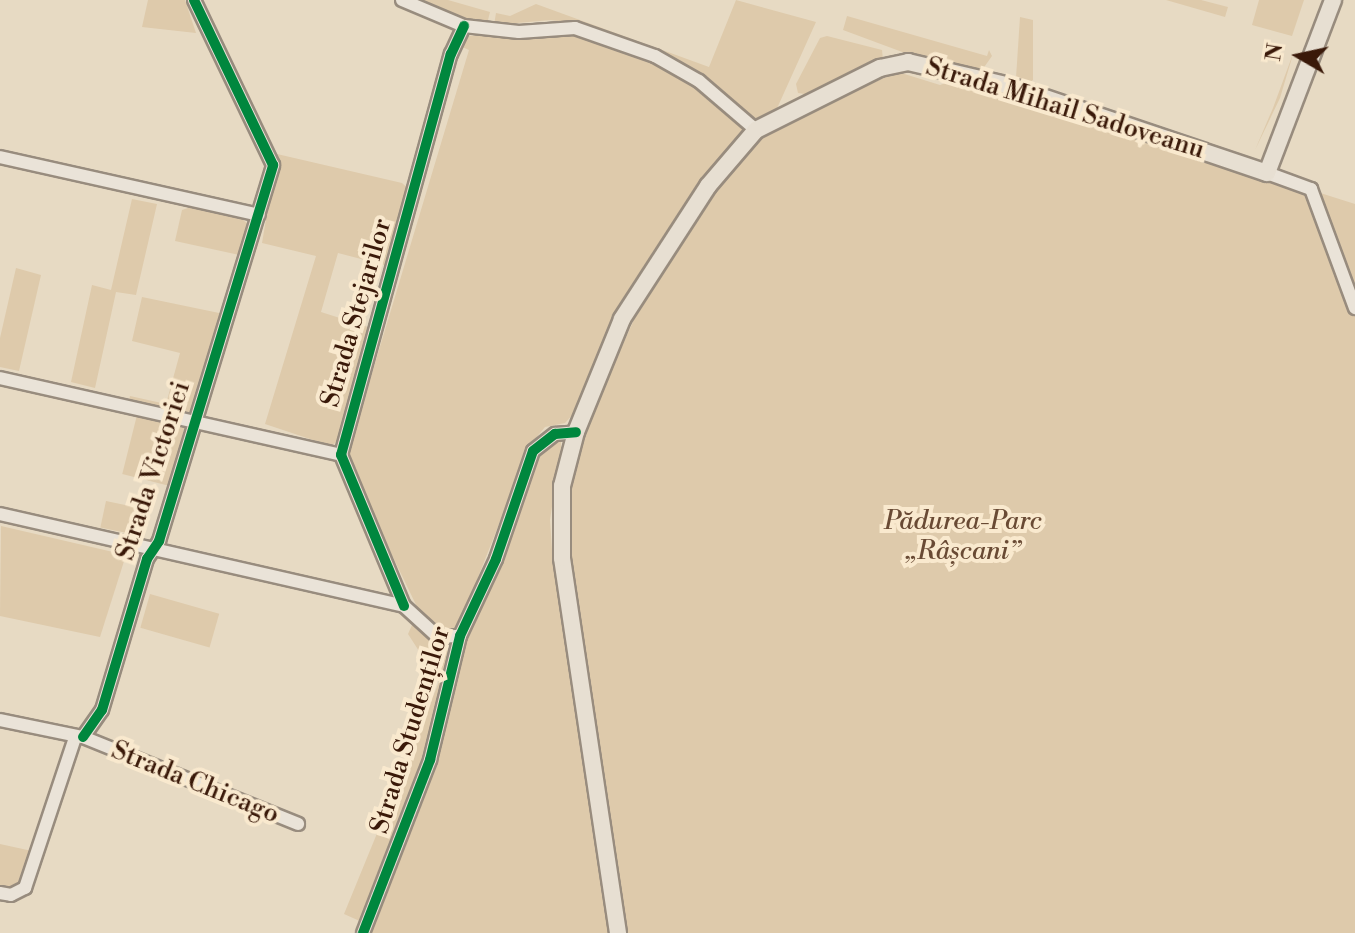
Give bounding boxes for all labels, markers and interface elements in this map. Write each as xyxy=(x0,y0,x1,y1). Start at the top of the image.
north arrow xyxy=(1259,16,1339,96)
text: N xyxy=(1260,41,1289,63)
street label: Strada Mihail Sadoveanu xyxy=(922,52,1208,166)
street label: Strada Stejarilor xyxy=(315,215,399,411)
street label: Strada Victoriei xyxy=(110,378,198,564)
park label: Pădurea-Parc „Râșcani” xyxy=(884,506,1042,568)
street label: Strada Studenților xyxy=(365,622,457,838)
street label: Strada Chicago xyxy=(107,735,283,831)

